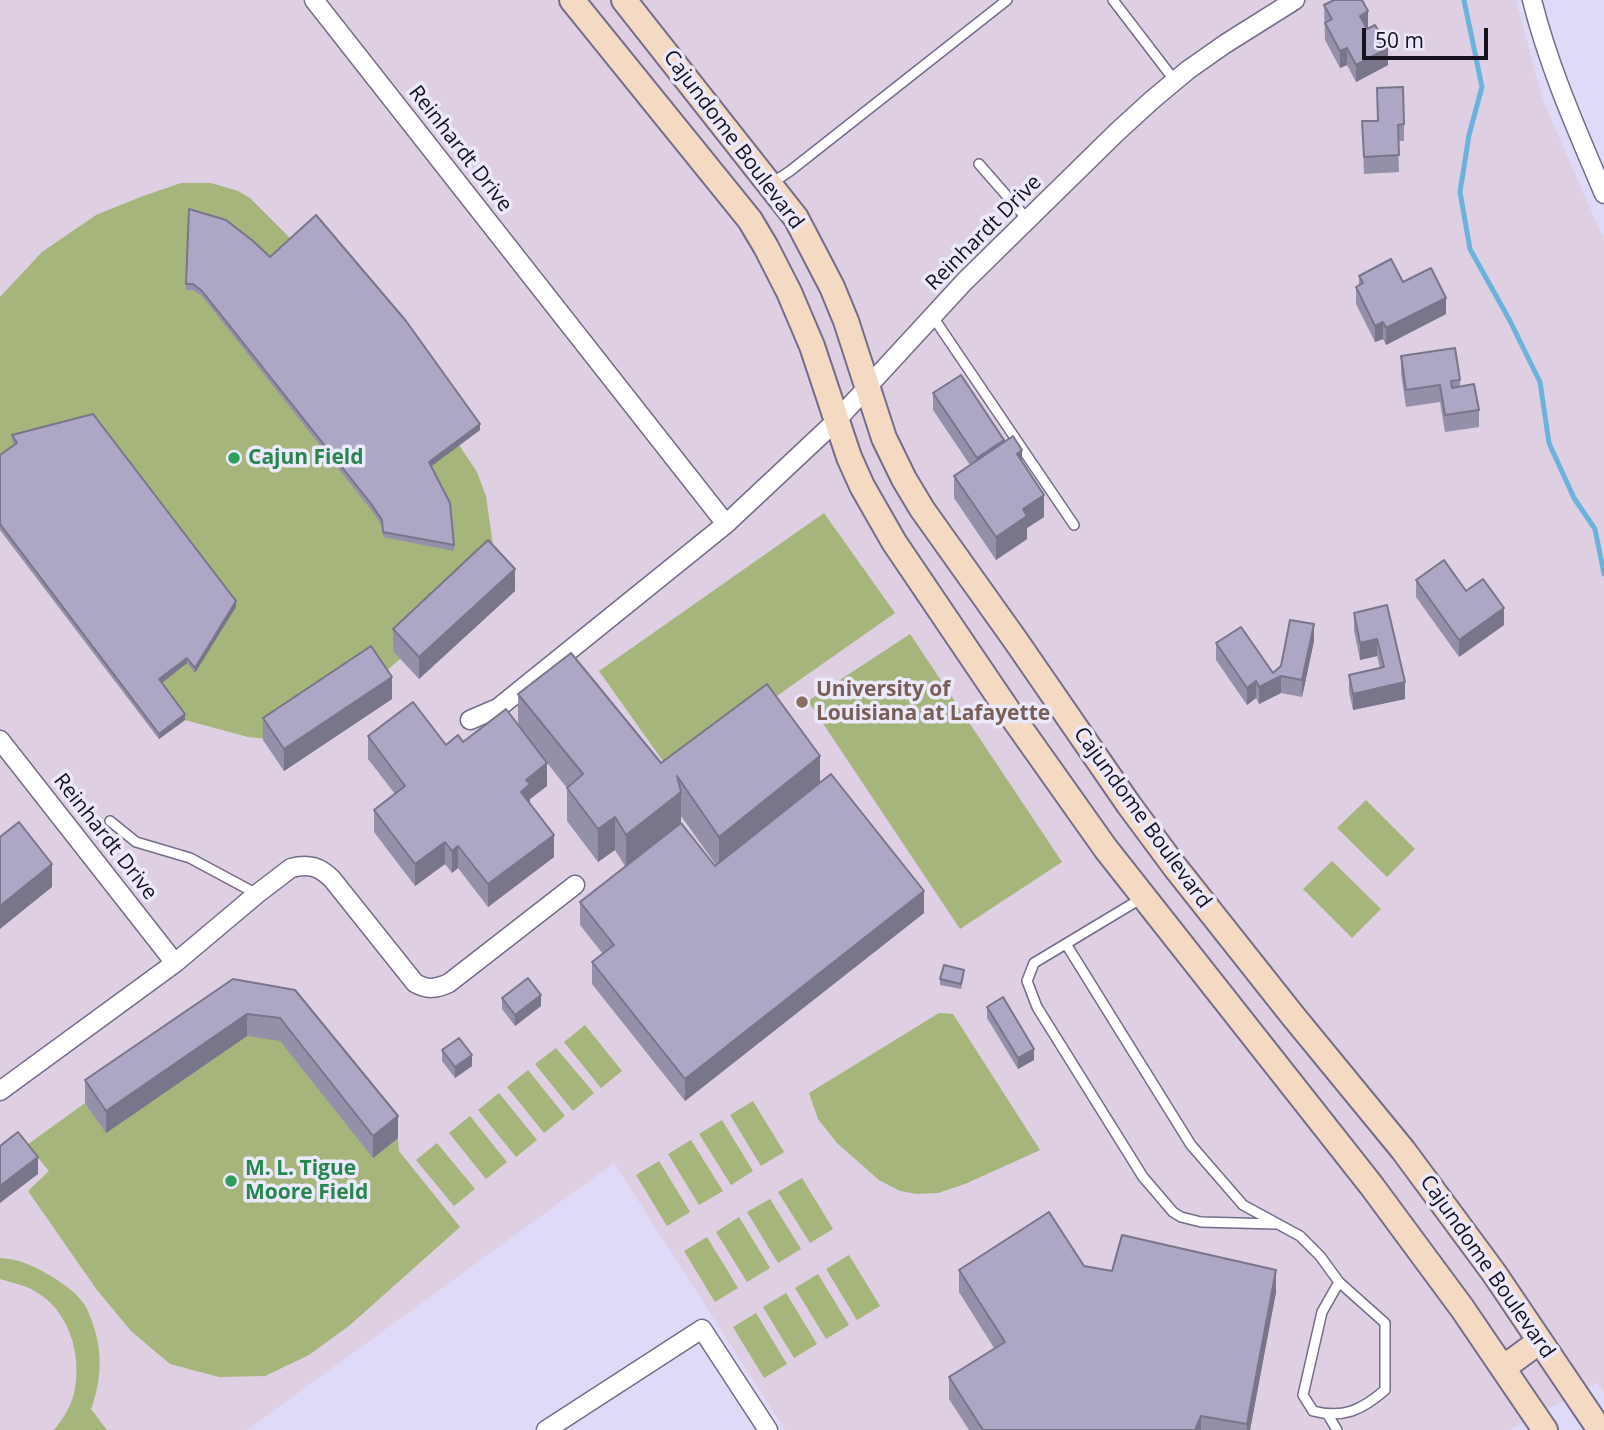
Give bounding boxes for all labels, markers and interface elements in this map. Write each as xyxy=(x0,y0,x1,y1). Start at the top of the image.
scale bar xyxy=(1366,14,1492,58)
text: 50 m xyxy=(1375,26,1424,54)
street label: Cajundome Boulevard xyxy=(657,45,809,235)
street label: Reinhardt Drive xyxy=(403,81,517,217)
street label: Reinhardt Drive xyxy=(921,170,1047,296)
place label: Cajun Field xyxy=(248,445,364,471)
marker: Cajun Field xyxy=(226,450,242,466)
place label: University of Louisiana at Lafayette xyxy=(816,677,1050,727)
marker: University of Louisiana at Lafayette xyxy=(794,694,810,710)
street label: Cajundome Boulevard xyxy=(1068,722,1216,914)
street label: Reinhardt Drive xyxy=(48,769,162,905)
place label: M. L. Tigue Moore Field xyxy=(245,1156,368,1206)
street label: Cajundome Boulevard xyxy=(1414,1171,1560,1363)
marker: M. L. Tigue Moore Field xyxy=(223,1173,239,1189)

